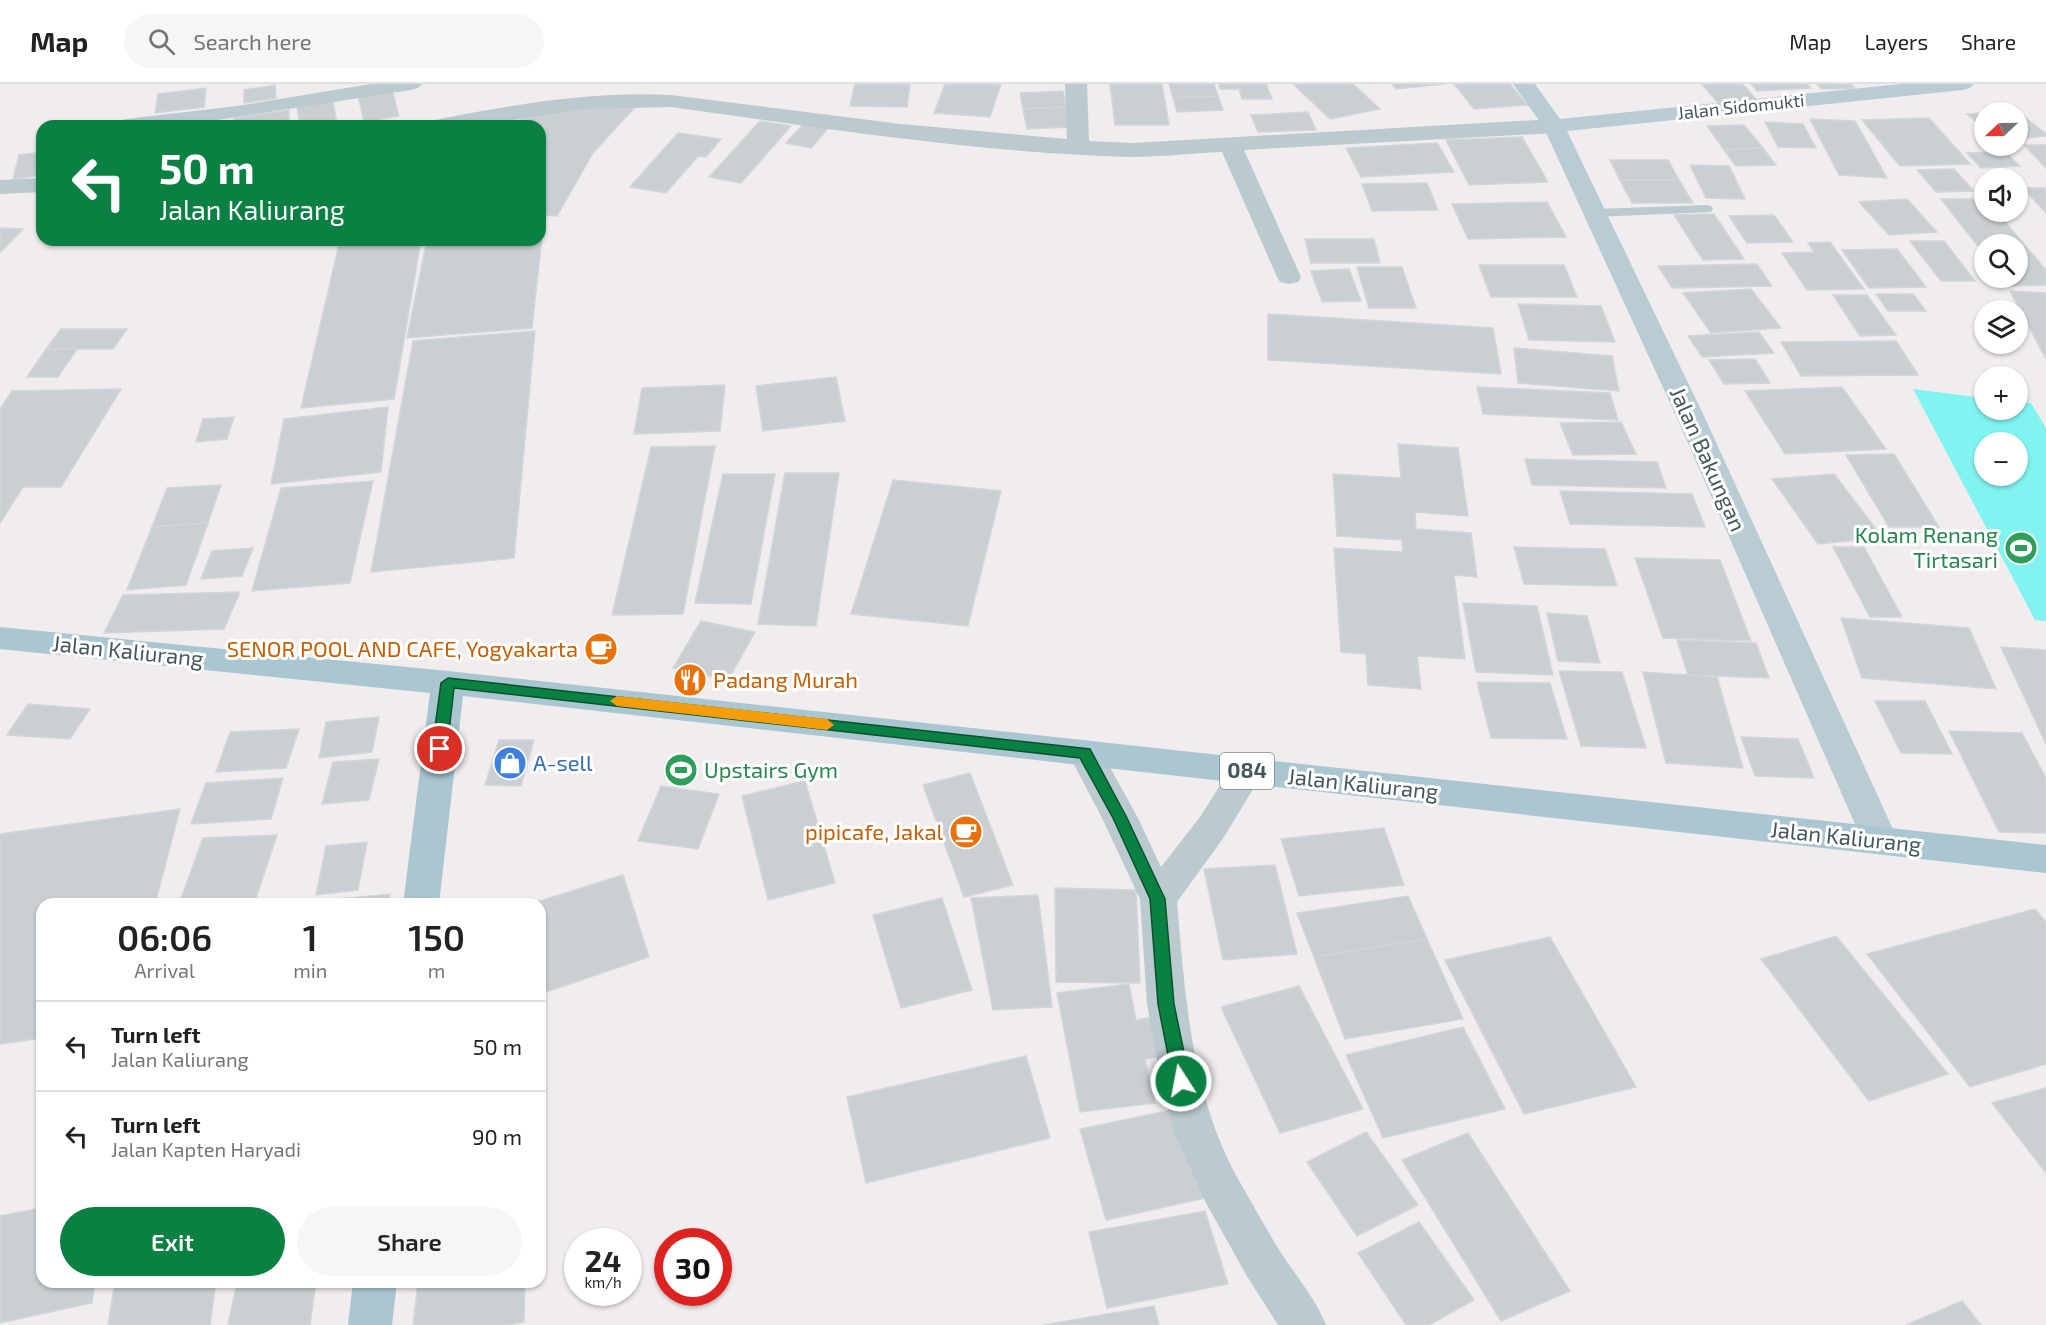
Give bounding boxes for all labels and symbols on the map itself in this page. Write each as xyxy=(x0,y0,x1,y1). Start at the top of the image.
street label: Jalan Sidomukti xyxy=(1676,88,1805,124)
north arrow xyxy=(1974,102,2028,156)
street label: Jalan Bakungan xyxy=(1665,382,1752,535)
place label: Kolam Renang Tirtasari xyxy=(1855,521,1998,572)
sports icon: Kolam Renang Tirtasari xyxy=(2003,530,2039,566)
street label: Jalan Kaliurang xyxy=(51,629,205,671)
cafe icon: SENOR POOL AND CAFE, Yogyakarta xyxy=(583,631,619,667)
place label: SENOR POOL AND CAFE, Yogyakarta xyxy=(227,635,578,661)
restaurant icon: Padang Murah xyxy=(672,662,708,698)
place label: Padang Murah xyxy=(713,666,858,692)
pin xyxy=(414,723,465,774)
shop icon: A-sell xyxy=(492,745,528,781)
place label: A-sell xyxy=(533,749,593,775)
sports icon: Upstairs Gym xyxy=(663,752,699,788)
road number: 084 xyxy=(1220,753,1274,789)
place label: Upstairs Gym xyxy=(704,756,838,782)
street label: Jalan Kaliurang xyxy=(1286,762,1440,804)
cafe icon: pipicafe, Jakal xyxy=(948,814,984,850)
street label: Jalan Kaliurang xyxy=(1769,815,1923,857)
place label: pipicafe, Jakal xyxy=(805,818,943,844)
position arrow xyxy=(1149,1049,1213,1113)
speed limit sign: 30 xyxy=(654,1228,732,1306)

